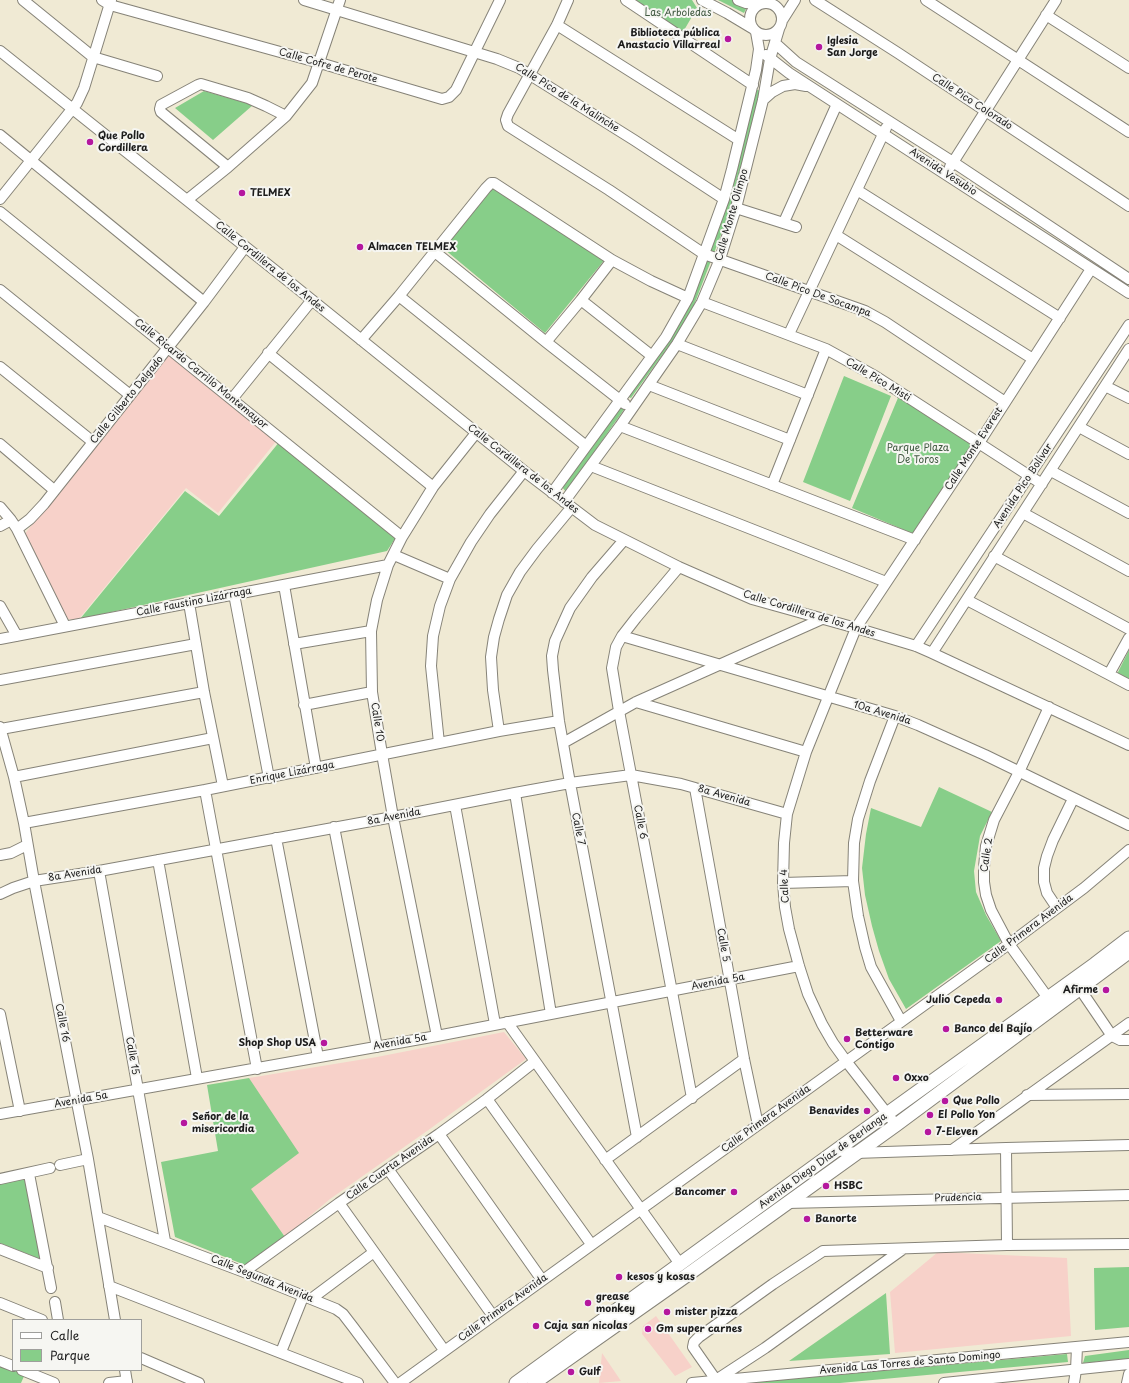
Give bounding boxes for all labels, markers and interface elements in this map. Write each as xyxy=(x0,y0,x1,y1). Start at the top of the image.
park label: Las Arboledas xyxy=(644,7,712,19)
place label: Biblioteca pública Anastacio Villarreal xyxy=(618,27,720,50)
marker: Biblioteca pública Anastacio Villarreal xyxy=(723,34,733,44)
place label: Iglesia San Jorge xyxy=(827,35,878,58)
marker: Iglesia San Jorge xyxy=(814,42,824,52)
street label: Calle Cofre de Perote xyxy=(277,46,379,86)
street label: Calle Pico de la Malinche xyxy=(513,61,621,135)
street label: Calle Pico Colorado xyxy=(930,71,1014,133)
place label: Que Pollo Cordillera xyxy=(98,130,148,154)
marker: Que Pollo Cordillera xyxy=(85,137,95,147)
street label: Avenida Vesubio xyxy=(907,146,979,198)
street label: Calle Monte Olimpo xyxy=(713,168,751,262)
place label: TELMEX xyxy=(250,187,290,199)
marker: TELMEX xyxy=(237,188,247,198)
street label: Calle Cordillera de los Andes xyxy=(213,219,327,315)
place label: Almacen TELMEX xyxy=(368,241,456,253)
marker: Almacen TELMEX xyxy=(355,242,365,252)
street label: Calle Pico De Socampa xyxy=(763,270,873,320)
street label: Calle Ricardo Carrillo Montemayor xyxy=(132,316,270,432)
street label: Calle Gilberto Delgado xyxy=(88,354,166,446)
street label: Calle Pico Misti xyxy=(843,356,913,404)
street label: Calle Monte Everest xyxy=(943,405,1005,493)
street label: Calle Cordillera de los Andes xyxy=(465,422,581,516)
street label: Avenida Pico Bolívar xyxy=(991,441,1055,531)
park label: Parque Plaza De Toros xyxy=(887,442,949,466)
street label: Calle Faustino Lizárraga xyxy=(135,585,253,619)
street label: Calle Cordillera de los Andes xyxy=(741,588,877,640)
street label: 10a Avenida xyxy=(852,699,912,727)
street label: Calle 10 xyxy=(368,702,386,742)
street label: Enrique Lizárraga xyxy=(249,759,335,787)
street label: 8a Avenida xyxy=(696,783,752,809)
street label: Calle 6 xyxy=(631,804,649,840)
street label: 8a Avenida xyxy=(366,806,422,828)
street label: Calle 7 xyxy=(569,812,587,846)
street label: Calle 2 xyxy=(979,837,995,873)
street label: 8a Avenida xyxy=(47,864,103,884)
street label: Calle 4 xyxy=(778,869,792,903)
street label: Calle Primera Avenida xyxy=(983,892,1075,966)
street label: Calle 5 xyxy=(714,927,732,963)
street label: Avenida 5a xyxy=(690,971,746,993)
place label: Afirme xyxy=(1063,984,1098,996)
marker: Afirme xyxy=(1101,985,1111,995)
place label: Julio Cepeda xyxy=(926,994,991,1006)
marker: Julio Cepeda xyxy=(994,995,1004,1005)
street label: Calle 16 xyxy=(52,1003,72,1043)
place label: Banco del Bajío xyxy=(954,1023,1032,1035)
marker: Banco del Bajío xyxy=(941,1024,951,1034)
place label: Betterware Contigo xyxy=(855,1027,913,1050)
street label: Avenida 5a xyxy=(372,1031,428,1053)
marker: Betterware Contigo xyxy=(842,1034,852,1044)
street label: Calle 15 xyxy=(123,1036,141,1076)
place label: Shop Shop USA xyxy=(239,1037,316,1049)
marker: Shop Shop USA xyxy=(319,1038,329,1048)
place label: Oxxo xyxy=(904,1072,929,1084)
marker: Oxxo xyxy=(891,1073,901,1083)
street label: Calle Primera Avenida xyxy=(719,1083,813,1155)
street label: Avenida 5a xyxy=(53,1089,109,1111)
place label: Que Pollo xyxy=(953,1095,1000,1107)
marker: Que Pollo xyxy=(940,1096,950,1106)
place label: Benavides xyxy=(809,1105,859,1117)
marker: Benavides xyxy=(862,1106,872,1116)
place label: El Pollo Yon xyxy=(938,1109,995,1121)
street label: Avenida Diego Díaz de Berlanga xyxy=(757,1110,889,1212)
marker: El Pollo Yon xyxy=(925,1110,935,1120)
place label: Señor de la misericordia xyxy=(192,1111,255,1134)
marker: Señor de la misericordia xyxy=(179,1118,189,1128)
place label: 7-Eleven xyxy=(936,1126,978,1138)
marker: 7-Eleven xyxy=(923,1127,933,1137)
street label: Calle Cuarta Avenida xyxy=(344,1133,436,1203)
place label: HSBC xyxy=(834,1180,863,1192)
marker: HSBC xyxy=(821,1181,831,1191)
place label: Bancomer xyxy=(674,1186,726,1198)
marker: Bancomer xyxy=(729,1187,739,1197)
street label: Prudencia xyxy=(934,1191,982,1205)
place label: Banorte xyxy=(815,1213,857,1225)
marker: Banorte xyxy=(802,1214,812,1224)
street label: Calle Segunda Avenida xyxy=(209,1253,315,1305)
place label: kesos y kosas xyxy=(627,1271,695,1283)
street label: Calle Primera Avenida xyxy=(456,1272,550,1344)
marker: kesos y kosas xyxy=(614,1272,624,1282)
place label: grease monkey xyxy=(596,1291,635,1314)
marker: grease monkey xyxy=(583,1298,593,1308)
place label: mister pizza xyxy=(675,1306,738,1318)
marker: mister pizza xyxy=(662,1307,672,1317)
legend xyxy=(12,1319,142,1371)
place label: Caja san nicolas xyxy=(544,1320,627,1332)
marker: Caja san nicolas xyxy=(531,1321,541,1331)
place label: Gm super carnes xyxy=(656,1323,742,1335)
marker: Gm super carnes xyxy=(643,1324,653,1334)
text: Calle xyxy=(50,1326,79,1344)
text: Parque xyxy=(50,1346,90,1364)
street label: Avenida Las Torres de Santo Domingo xyxy=(819,1349,1001,1377)
place label: Gulf xyxy=(579,1366,601,1378)
marker: Gulf xyxy=(566,1367,576,1377)

